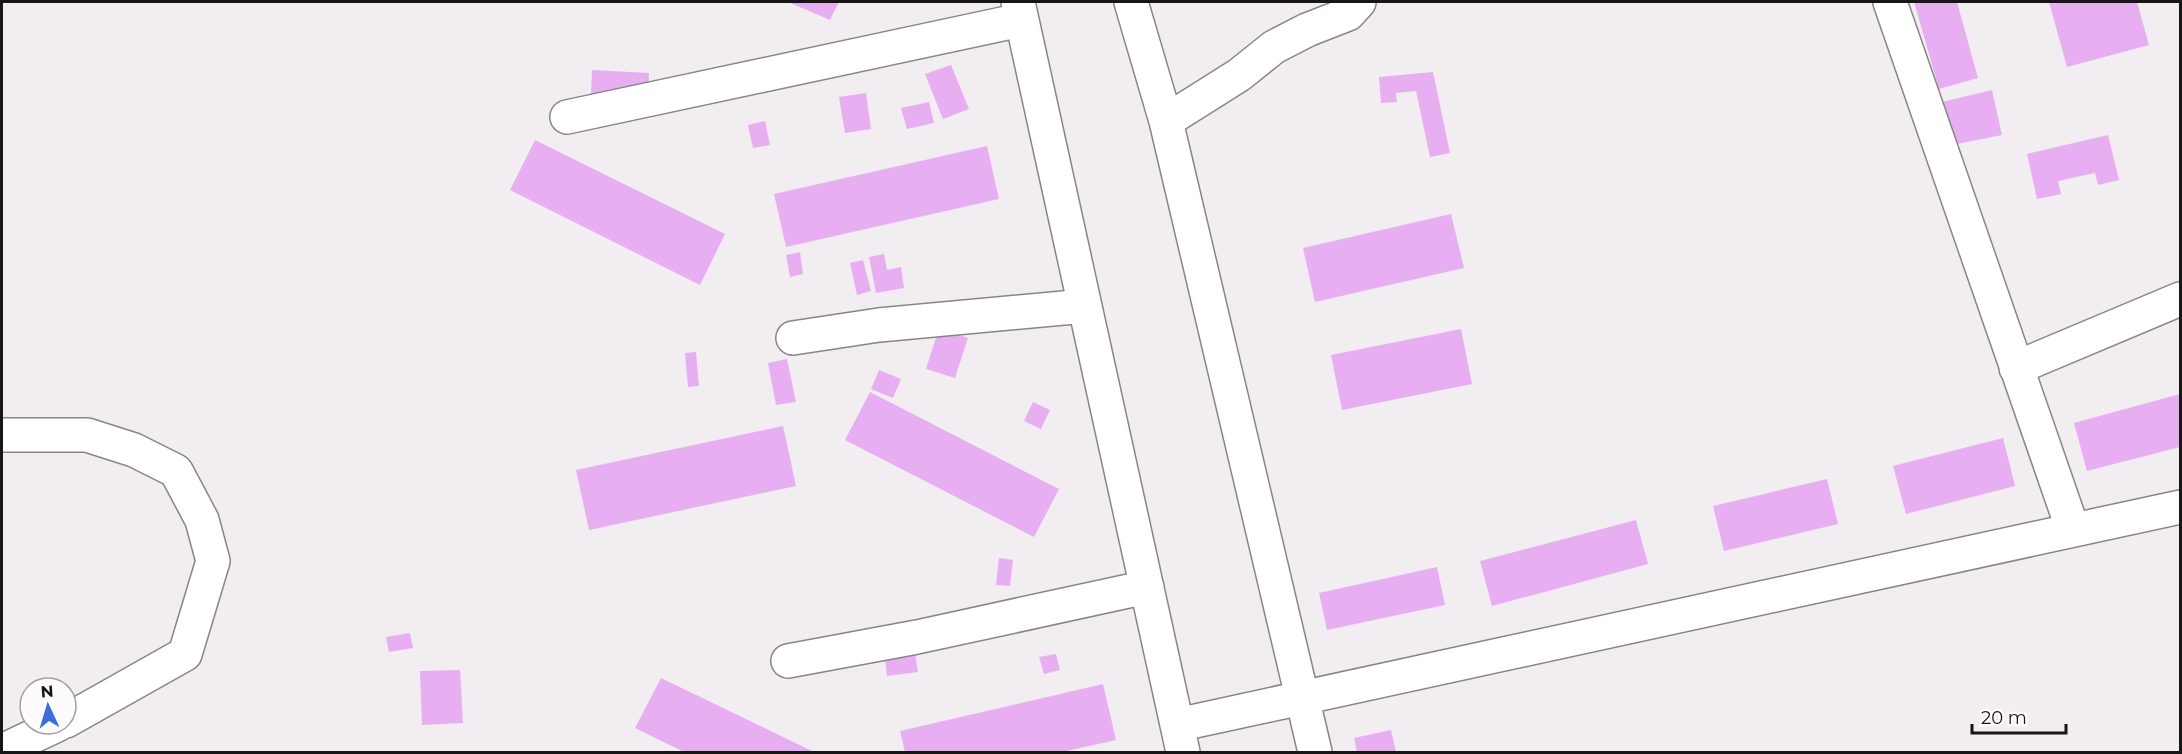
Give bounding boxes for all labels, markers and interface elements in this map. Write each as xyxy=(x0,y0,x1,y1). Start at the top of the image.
north arrow xyxy=(18,676,78,736)
text: N xyxy=(40,682,54,701)
scale bar xyxy=(1972,697,2066,735)
text: 20 m xyxy=(1981,707,2027,729)

